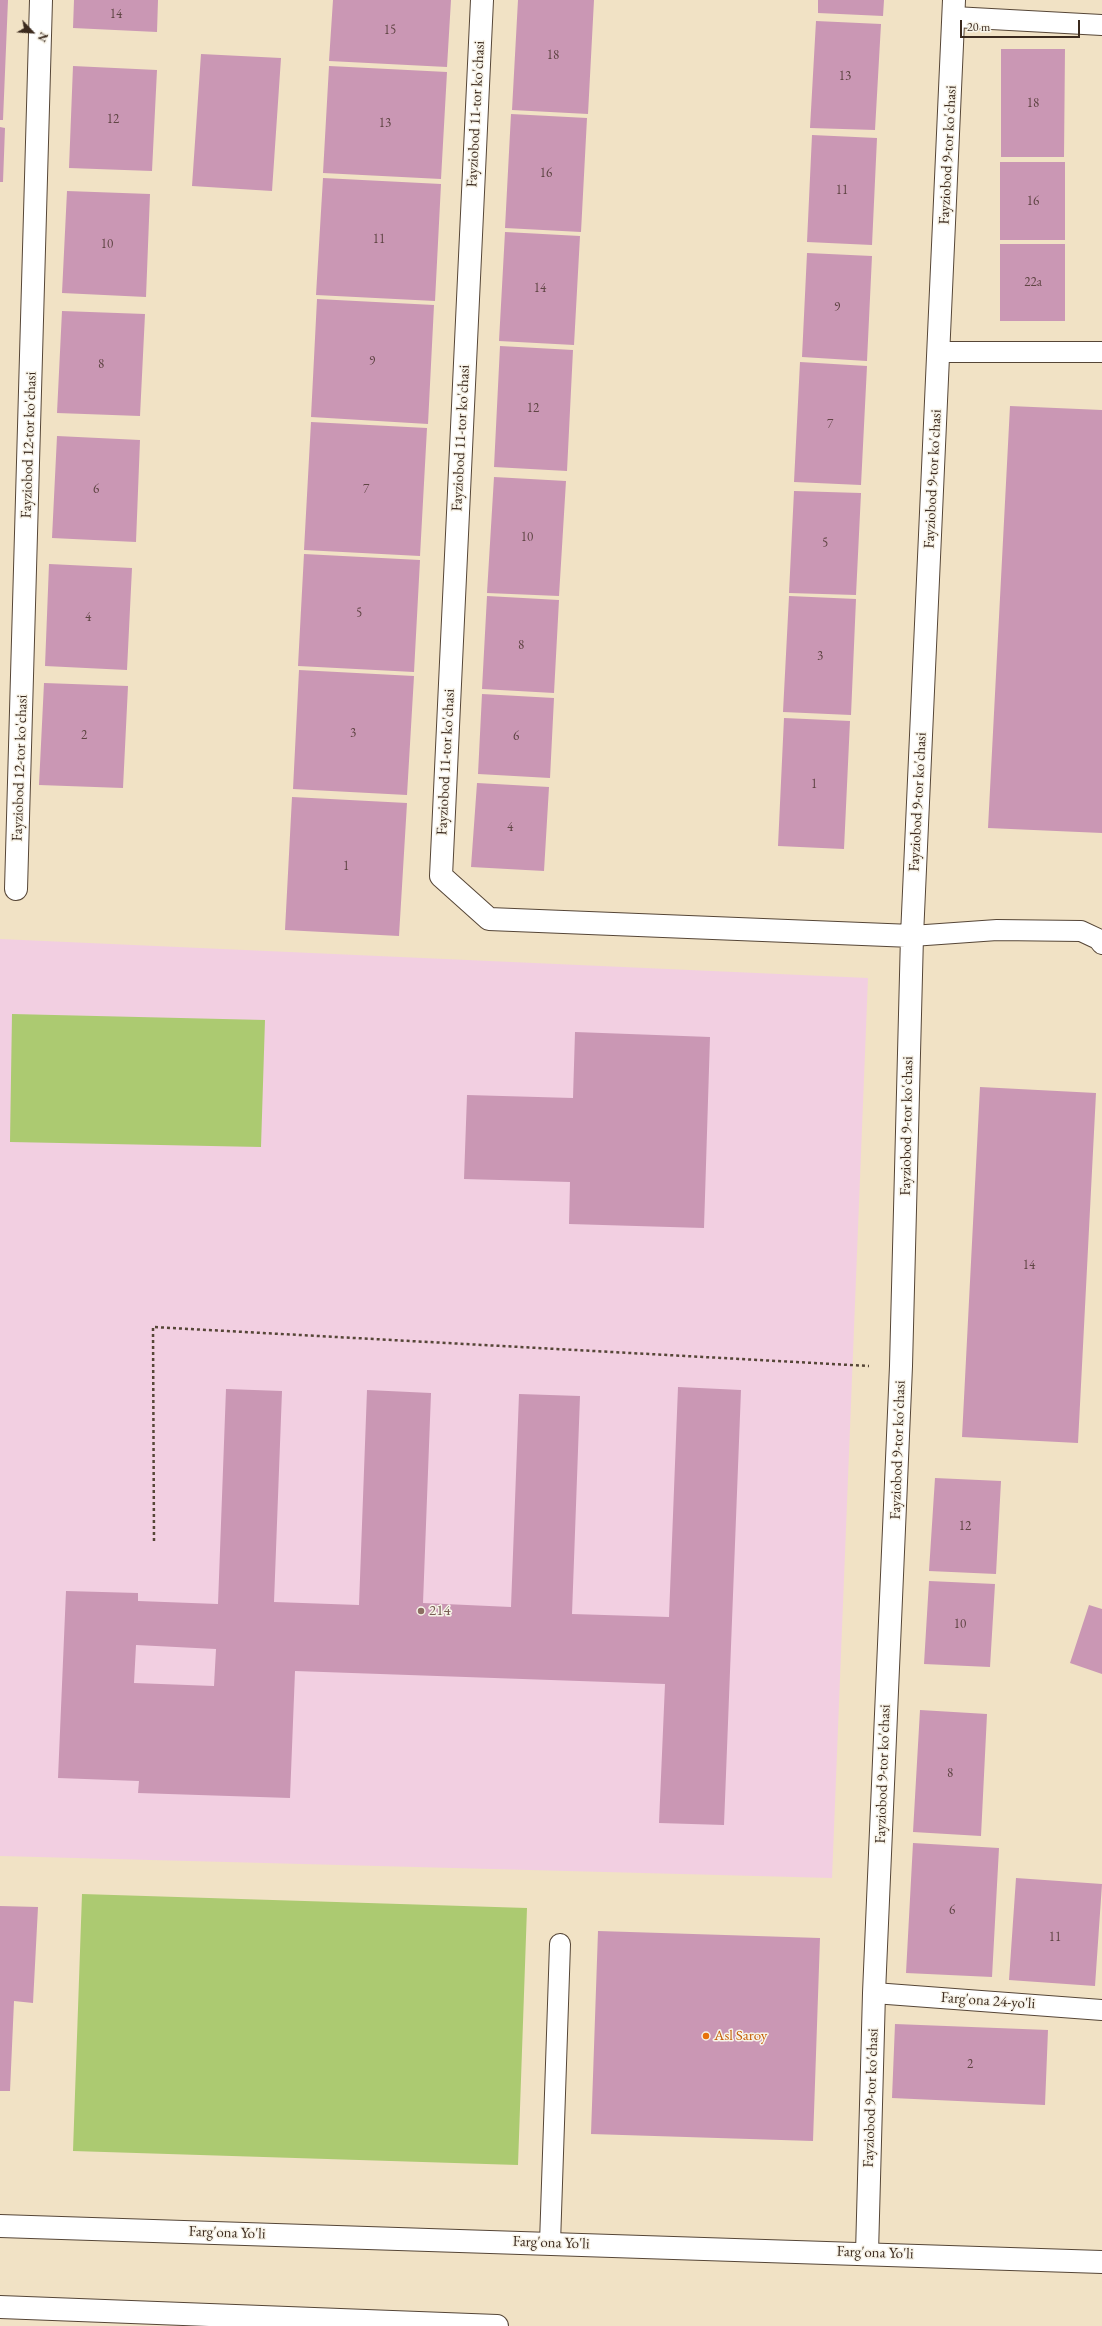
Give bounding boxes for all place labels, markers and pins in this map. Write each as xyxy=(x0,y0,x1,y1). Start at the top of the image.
place label: 214 xyxy=(429,1602,451,1620)
marker: 214 xyxy=(416,1606,426,1616)
place label: Asl Saroy xyxy=(714,2027,767,2045)
marker: Asl Saroy xyxy=(701,2031,711,2041)

